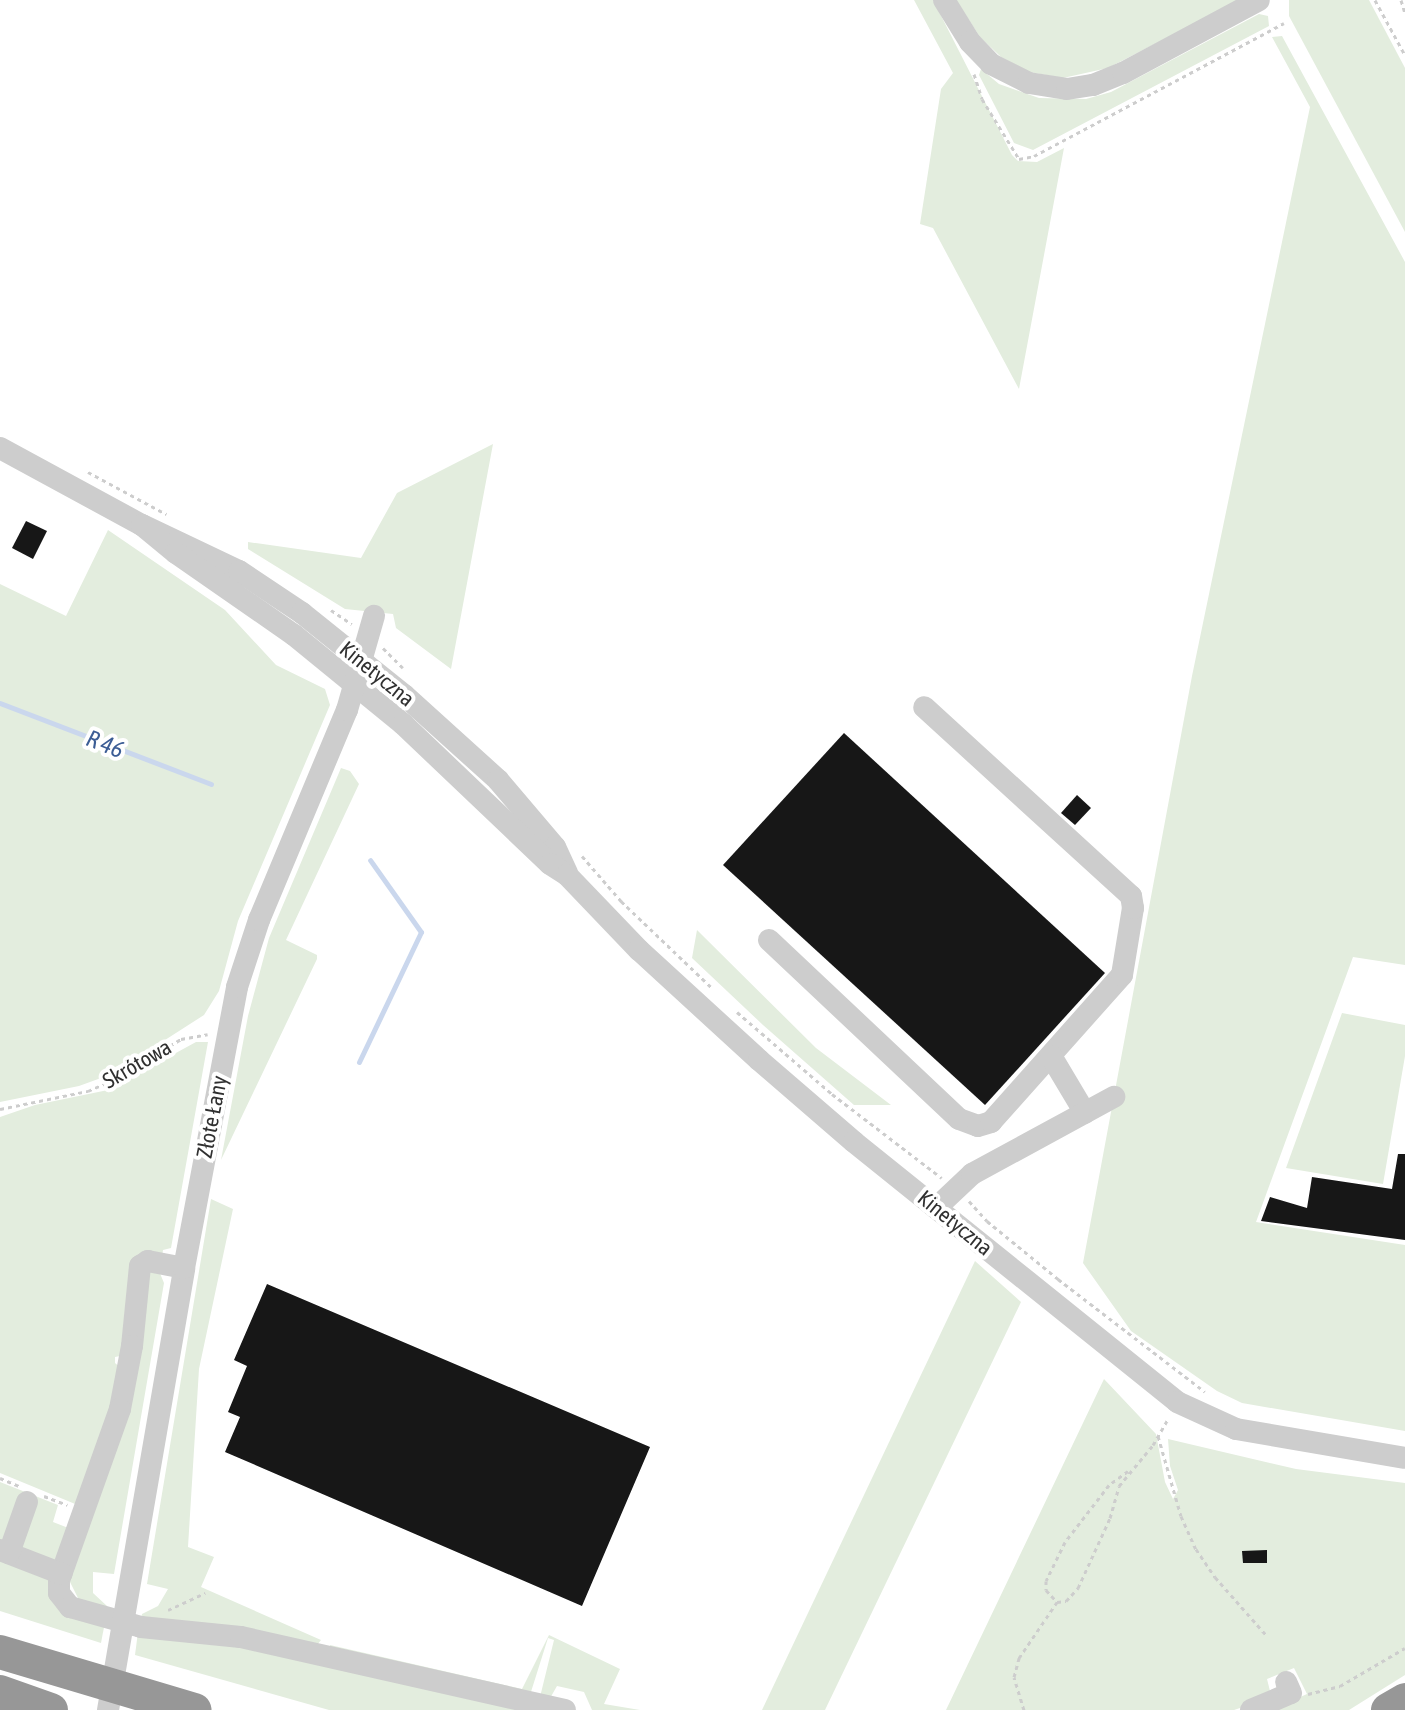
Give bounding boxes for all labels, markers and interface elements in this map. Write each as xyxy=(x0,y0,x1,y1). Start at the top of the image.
street label: Kinetyczna xyxy=(334,636,420,712)
water label: R 46 xyxy=(82,724,128,764)
street label: Skrótowa xyxy=(98,1034,176,1094)
street label: Złote Łany xyxy=(191,1074,233,1160)
street label: Kinetyczna xyxy=(912,1185,998,1261)

